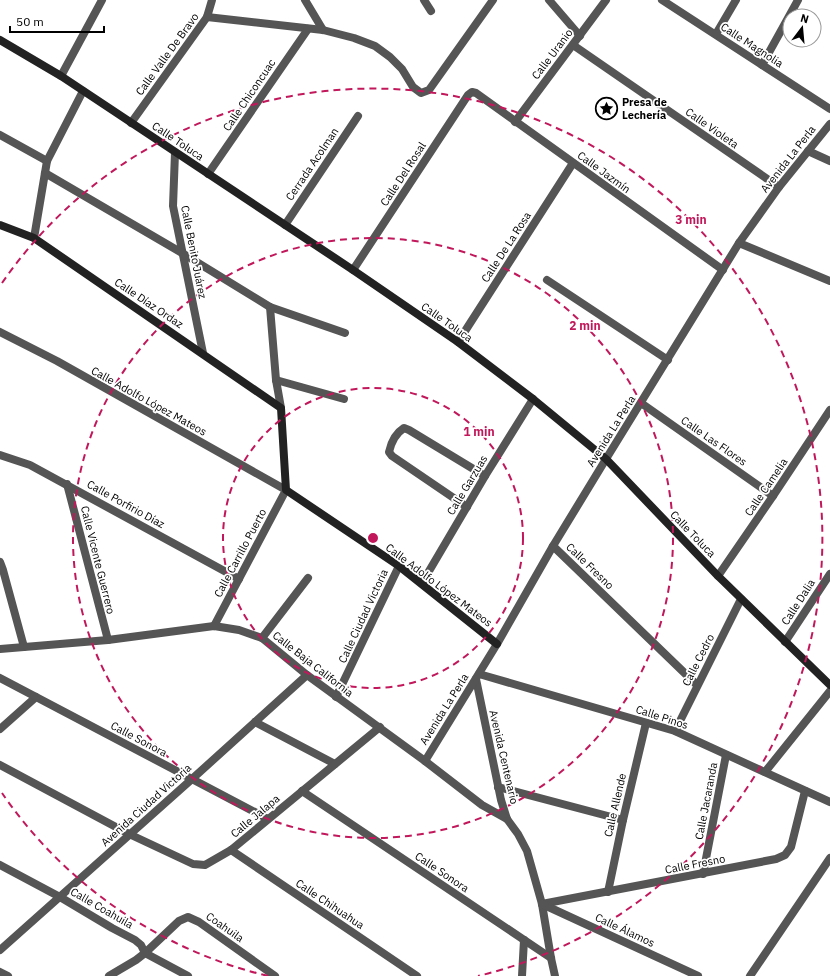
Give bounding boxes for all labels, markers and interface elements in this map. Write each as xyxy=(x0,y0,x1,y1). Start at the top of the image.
scale bar xyxy=(10,8,104,34)
north arrow xyxy=(782,8,822,48)
street label: Calle Valle De Bravo xyxy=(132,10,202,98)
text: N xyxy=(799,11,811,26)
text: 50 m xyxy=(16,14,44,29)
street label: Calle Magnolia xyxy=(718,20,786,71)
street label: Calle Uranio xyxy=(528,26,576,82)
street label: Calle Chiconcuac xyxy=(220,56,279,134)
place icon: Presa de Lechería xyxy=(594,95,620,121)
place label: Presa de Lechería xyxy=(622,95,667,122)
street label: Calle Violeta xyxy=(683,105,741,151)
street label: Calle Toluca xyxy=(149,119,207,164)
street label: Avenida La Perla xyxy=(757,123,819,195)
street label: Cerrada Acolman xyxy=(282,125,342,203)
street label: Calle Del Rosal xyxy=(377,139,429,209)
street label: Calle Jazmín xyxy=(575,148,633,196)
street label: Calle Benito Juárez xyxy=(178,204,210,300)
street label: Calle De La Rosa xyxy=(478,209,534,285)
text: 3 min xyxy=(675,212,707,227)
street label: Calle Díaz Ordaz xyxy=(112,275,186,331)
street label: Calle Toluca xyxy=(419,299,476,345)
text: 2 min xyxy=(569,318,601,333)
street label: Calle Adolfo López Mateos xyxy=(89,363,209,439)
street label: Avenida La Perla xyxy=(583,393,639,469)
street label: Calle Las Flores xyxy=(678,413,750,469)
text: 1 min xyxy=(463,424,495,439)
street label: Calle Garzuas xyxy=(444,452,490,518)
street label: Calle Camelia xyxy=(741,455,791,519)
street label: Calle Porfirio Díaz xyxy=(85,477,167,531)
street label: Calle Vicente Guerrero xyxy=(78,504,118,616)
street label: Calle Carrillo Puerto xyxy=(211,506,269,600)
street label: Calle Toluca xyxy=(667,508,719,560)
centre of rings xyxy=(366,531,380,545)
street label: Calle Adolfo López Mateos xyxy=(383,540,495,630)
street label: Calle Fresno xyxy=(563,540,617,592)
street label: Calle Ciudad Victoria xyxy=(335,567,391,665)
street label: Calle Dalia xyxy=(778,576,818,628)
street label: Calle Baja California xyxy=(270,628,356,700)
street label: Calle Cedro xyxy=(679,632,717,688)
street label: Avenida La Perla xyxy=(416,671,472,747)
street label: Calle Pinos xyxy=(634,702,690,732)
street label: Avenida Centenario xyxy=(486,709,522,805)
street label: Calle Sonora xyxy=(108,718,170,760)
street label: Avenida Ciudad Victoria xyxy=(98,761,194,849)
street label: Calle Jacaranda xyxy=(692,761,720,841)
street label: Calle Allende xyxy=(601,772,629,838)
street label: Calle Jalapa xyxy=(228,791,283,841)
street label: Calle Sonora xyxy=(412,849,472,895)
street label: Calle Fresno xyxy=(664,851,726,877)
street label: Calle Chihuahua xyxy=(293,876,367,932)
street label: Calle Coahuila xyxy=(68,884,136,932)
street label: Coahuila xyxy=(203,909,247,945)
street label: Calle Álamos xyxy=(593,910,657,950)

